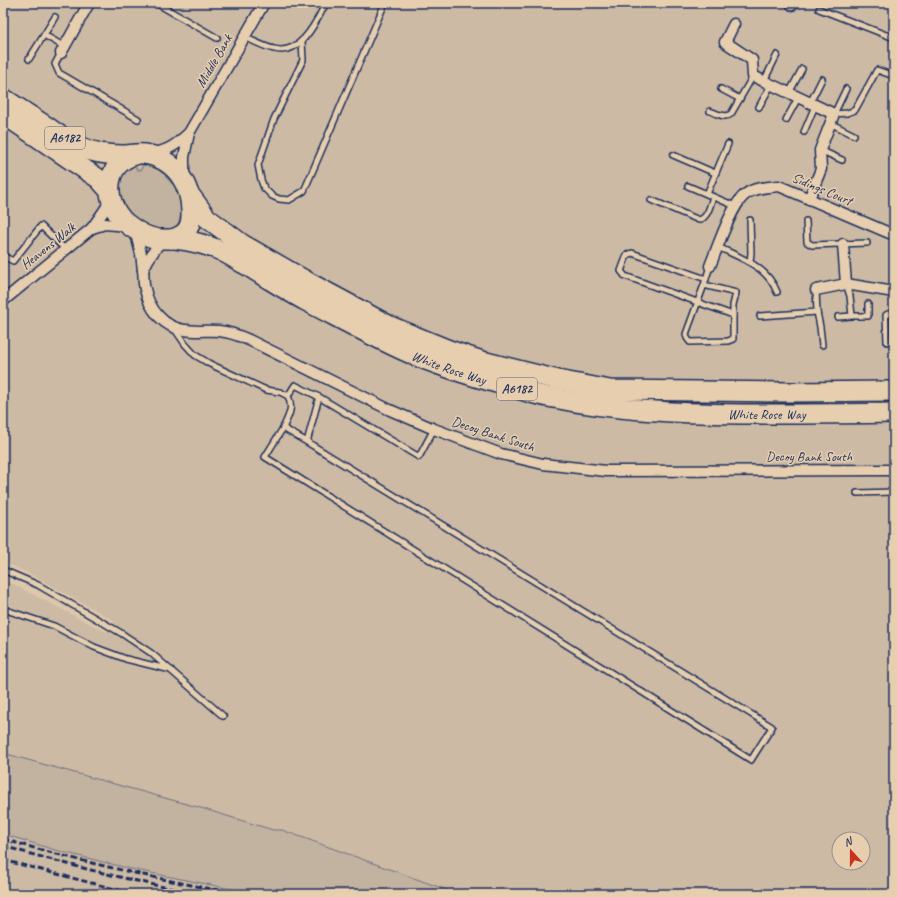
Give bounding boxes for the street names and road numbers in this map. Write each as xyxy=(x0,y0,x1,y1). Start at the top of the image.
street label: Middle Bank xyxy=(192,31,236,91)
road number: A6182 xyxy=(45,127,85,149)
street label: Sidings Court xyxy=(789,169,857,210)
street label: Heavens Walk xyxy=(17,218,79,273)
street label: White Rose Way xyxy=(410,347,489,388)
road number: A6182 xyxy=(497,378,537,400)
street label: White Rose Way xyxy=(728,405,807,423)
street label: Decoy Bank South xyxy=(449,413,537,456)
street label: Decoy Bank South xyxy=(766,448,853,465)

